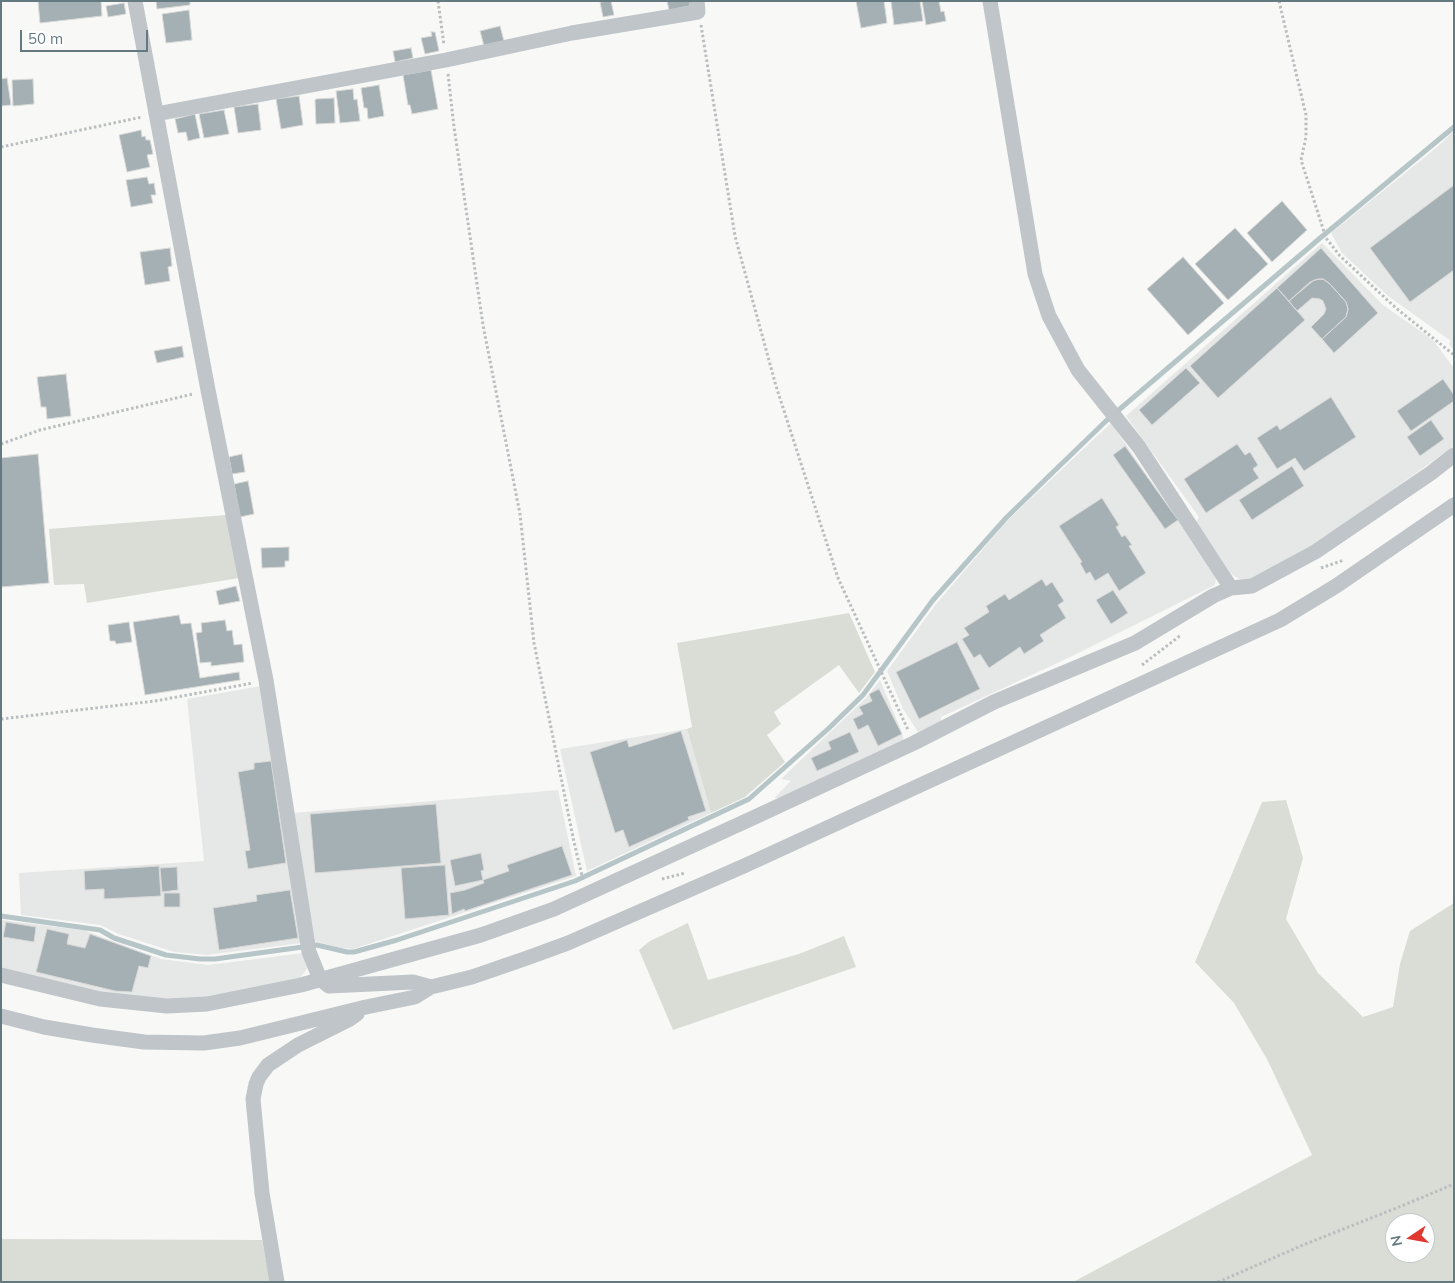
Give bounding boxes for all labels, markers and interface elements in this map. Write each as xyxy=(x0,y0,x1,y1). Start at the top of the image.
scale bar xyxy=(22,20,150,52)
text: 50 m xyxy=(28,29,63,48)
north arrow xyxy=(1385,1213,1435,1263)
text: N xyxy=(1386,1234,1406,1248)

